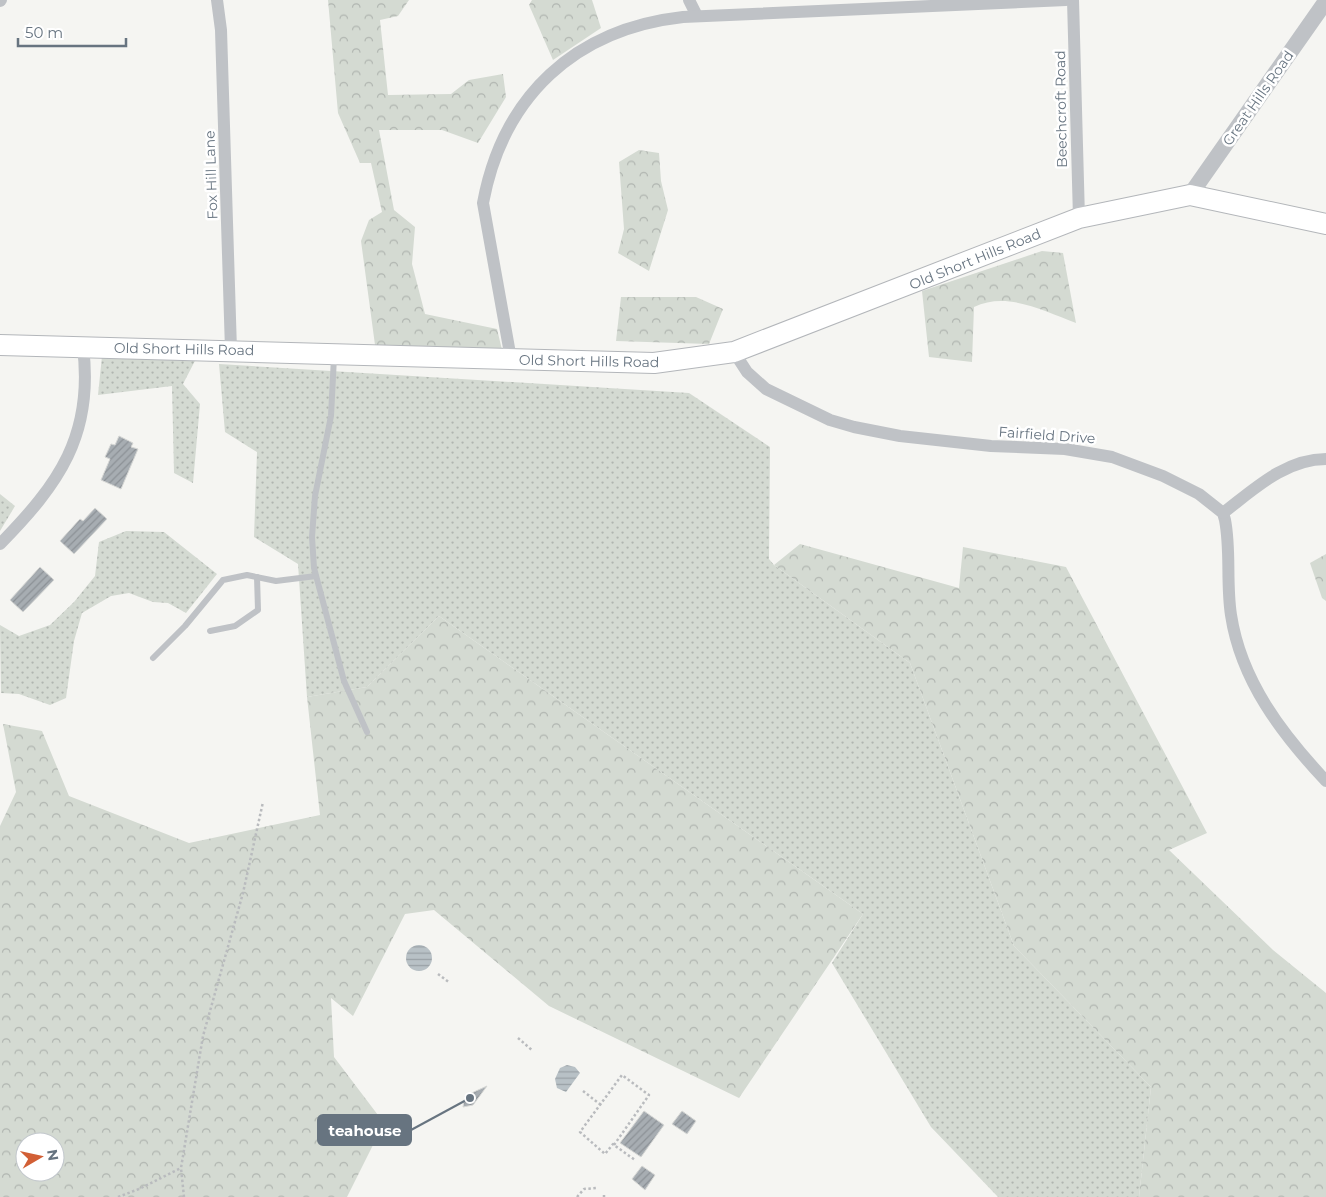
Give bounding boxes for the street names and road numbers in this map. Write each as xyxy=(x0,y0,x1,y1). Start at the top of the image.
street label: Great Hills Road xyxy=(1219,47,1297,149)
street label: Beechcroft Road xyxy=(1051,50,1071,168)
street label: Fox Hill Lane xyxy=(200,130,222,220)
street label: Old Short Hills Road xyxy=(907,224,1043,294)
street label: Old Short Hills Road xyxy=(114,339,254,359)
street label: Old Short Hills Road xyxy=(519,351,659,371)
street label: Fairfield Drive xyxy=(998,423,1096,447)

